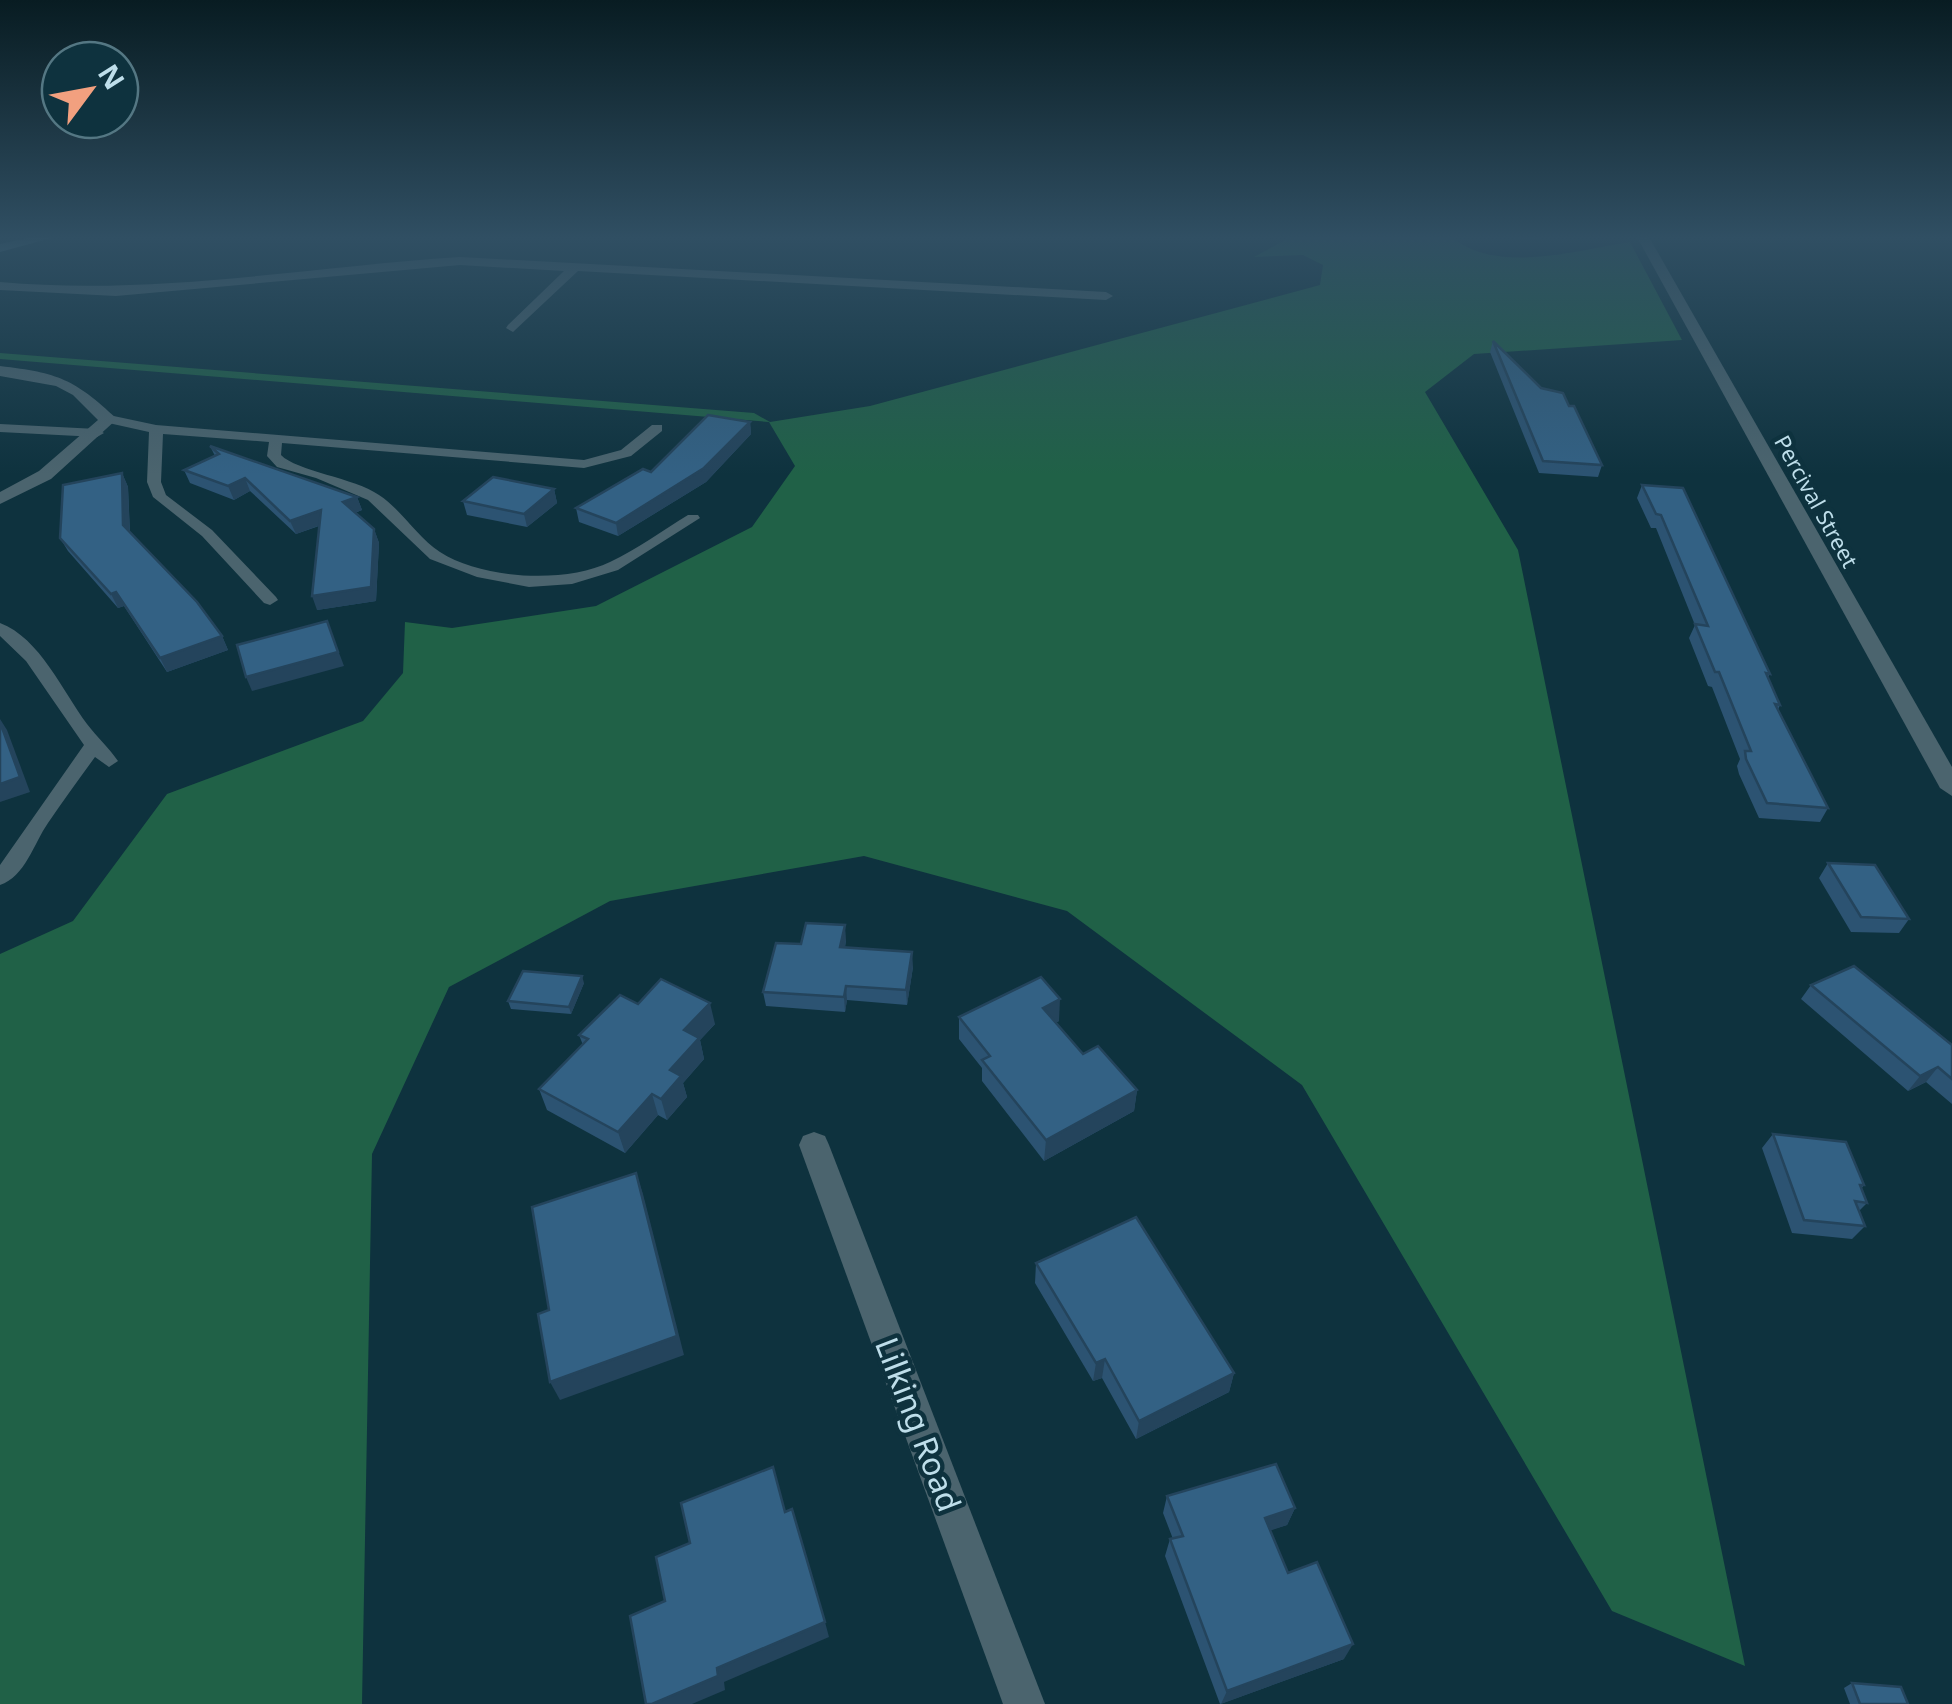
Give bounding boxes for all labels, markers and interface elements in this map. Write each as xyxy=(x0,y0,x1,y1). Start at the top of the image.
north arrow xyxy=(40,40,140,140)
text: N xyxy=(90,57,134,96)
street label: Percival Street xyxy=(1768,429,1866,573)
street label: Lilking Road xyxy=(866,1331,972,1517)

